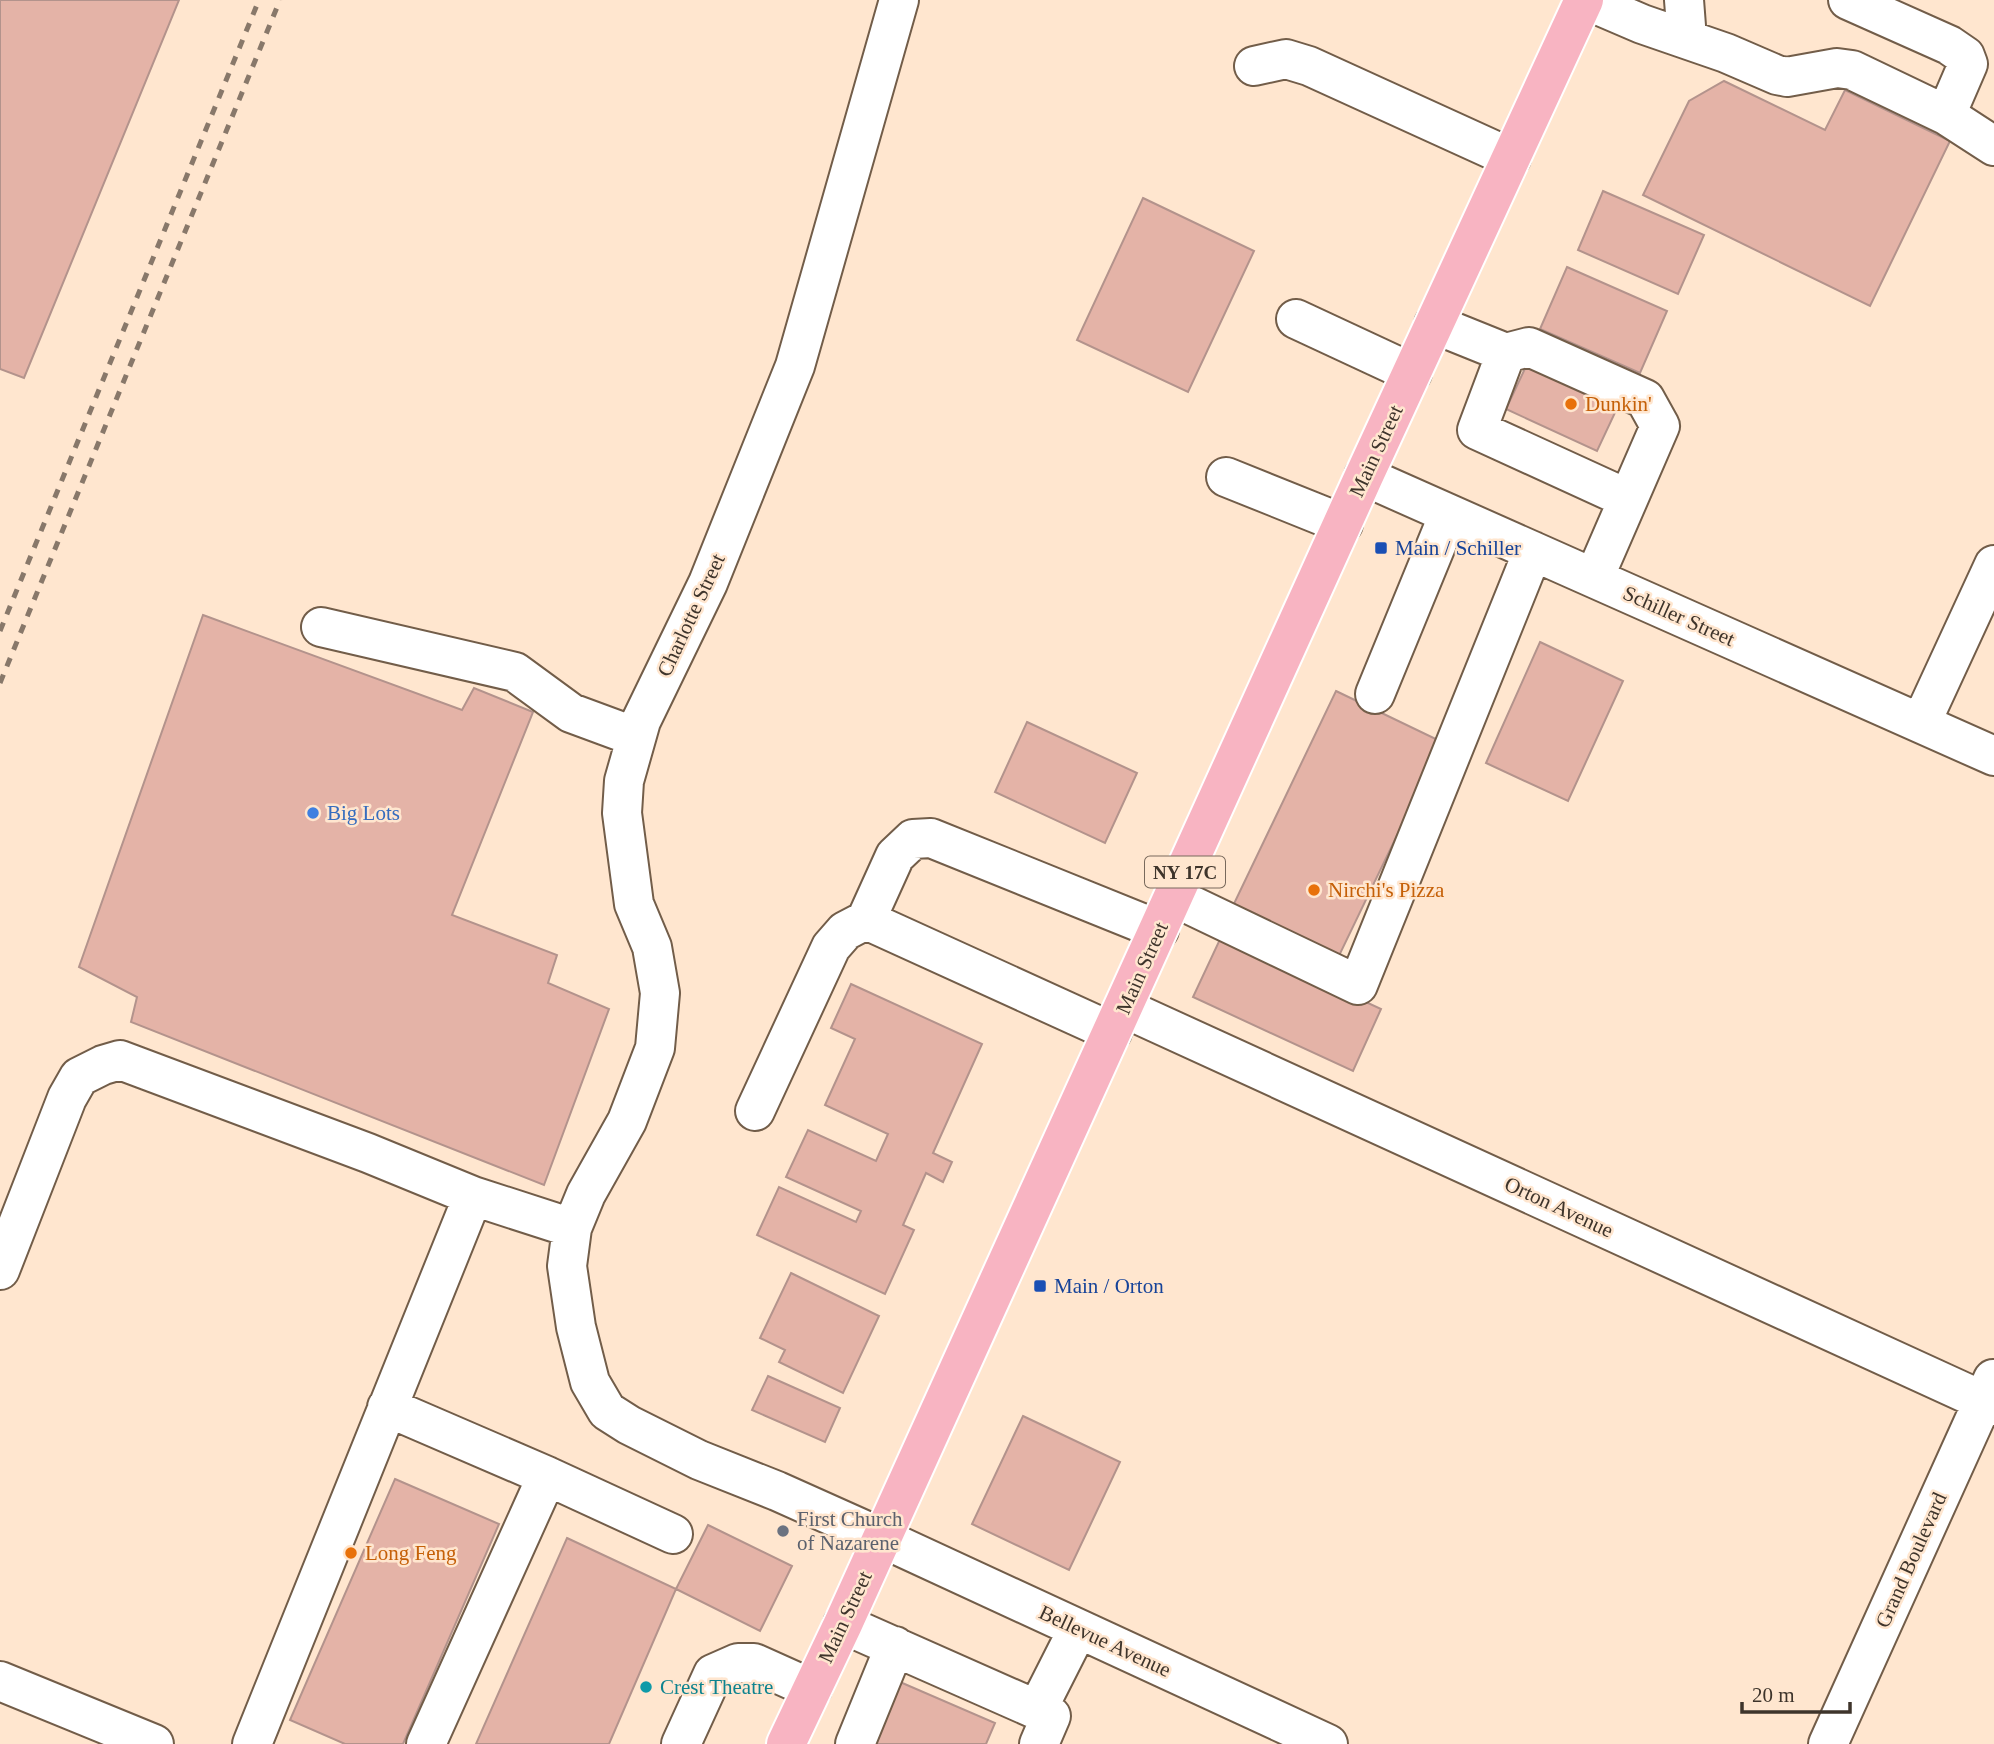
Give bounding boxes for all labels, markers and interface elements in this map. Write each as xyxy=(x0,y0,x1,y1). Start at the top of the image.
place label: Dunkin' xyxy=(1585,392,1652,416)
marker: Dunkin' xyxy=(1563,396,1579,412)
street label: Main Street xyxy=(1344,401,1408,501)
place label: Main / Schiller xyxy=(1395,536,1521,560)
marker: Main / Schiller xyxy=(1373,540,1389,556)
street label: Charlotte Street xyxy=(652,550,730,680)
street label: Schiller Street xyxy=(1620,581,1739,651)
place label: Big Lots xyxy=(327,801,400,825)
marker: Big Lots xyxy=(305,805,321,821)
road number: NY 17C xyxy=(1145,856,1225,888)
place label: Nirchi's Pizza xyxy=(1328,878,1445,902)
marker: Nirchi's Pizza xyxy=(1306,882,1322,898)
street label: Main Street xyxy=(1111,918,1173,1018)
street label: Orton Avenue xyxy=(1501,1171,1617,1243)
place label: Main / Orton xyxy=(1054,1274,1164,1298)
marker: Main / Orton xyxy=(1032,1278,1048,1294)
street label: Grand Boulevard xyxy=(1871,1488,1952,1631)
place label: First Church of Nazarene xyxy=(797,1507,903,1555)
marker: First Church of Nazarene xyxy=(775,1523,791,1539)
place label: Long Feng xyxy=(365,1541,457,1565)
marker: Long Feng xyxy=(343,1545,359,1561)
street label: Main Street xyxy=(813,1567,877,1667)
street label: Bellevue Avenue xyxy=(1035,1600,1175,1682)
scale bar xyxy=(1742,1670,1850,1714)
place label: Crest Theatre xyxy=(660,1675,773,1699)
marker: Crest Theatre xyxy=(638,1679,654,1695)
text: 20 m xyxy=(1752,1683,1795,1707)

